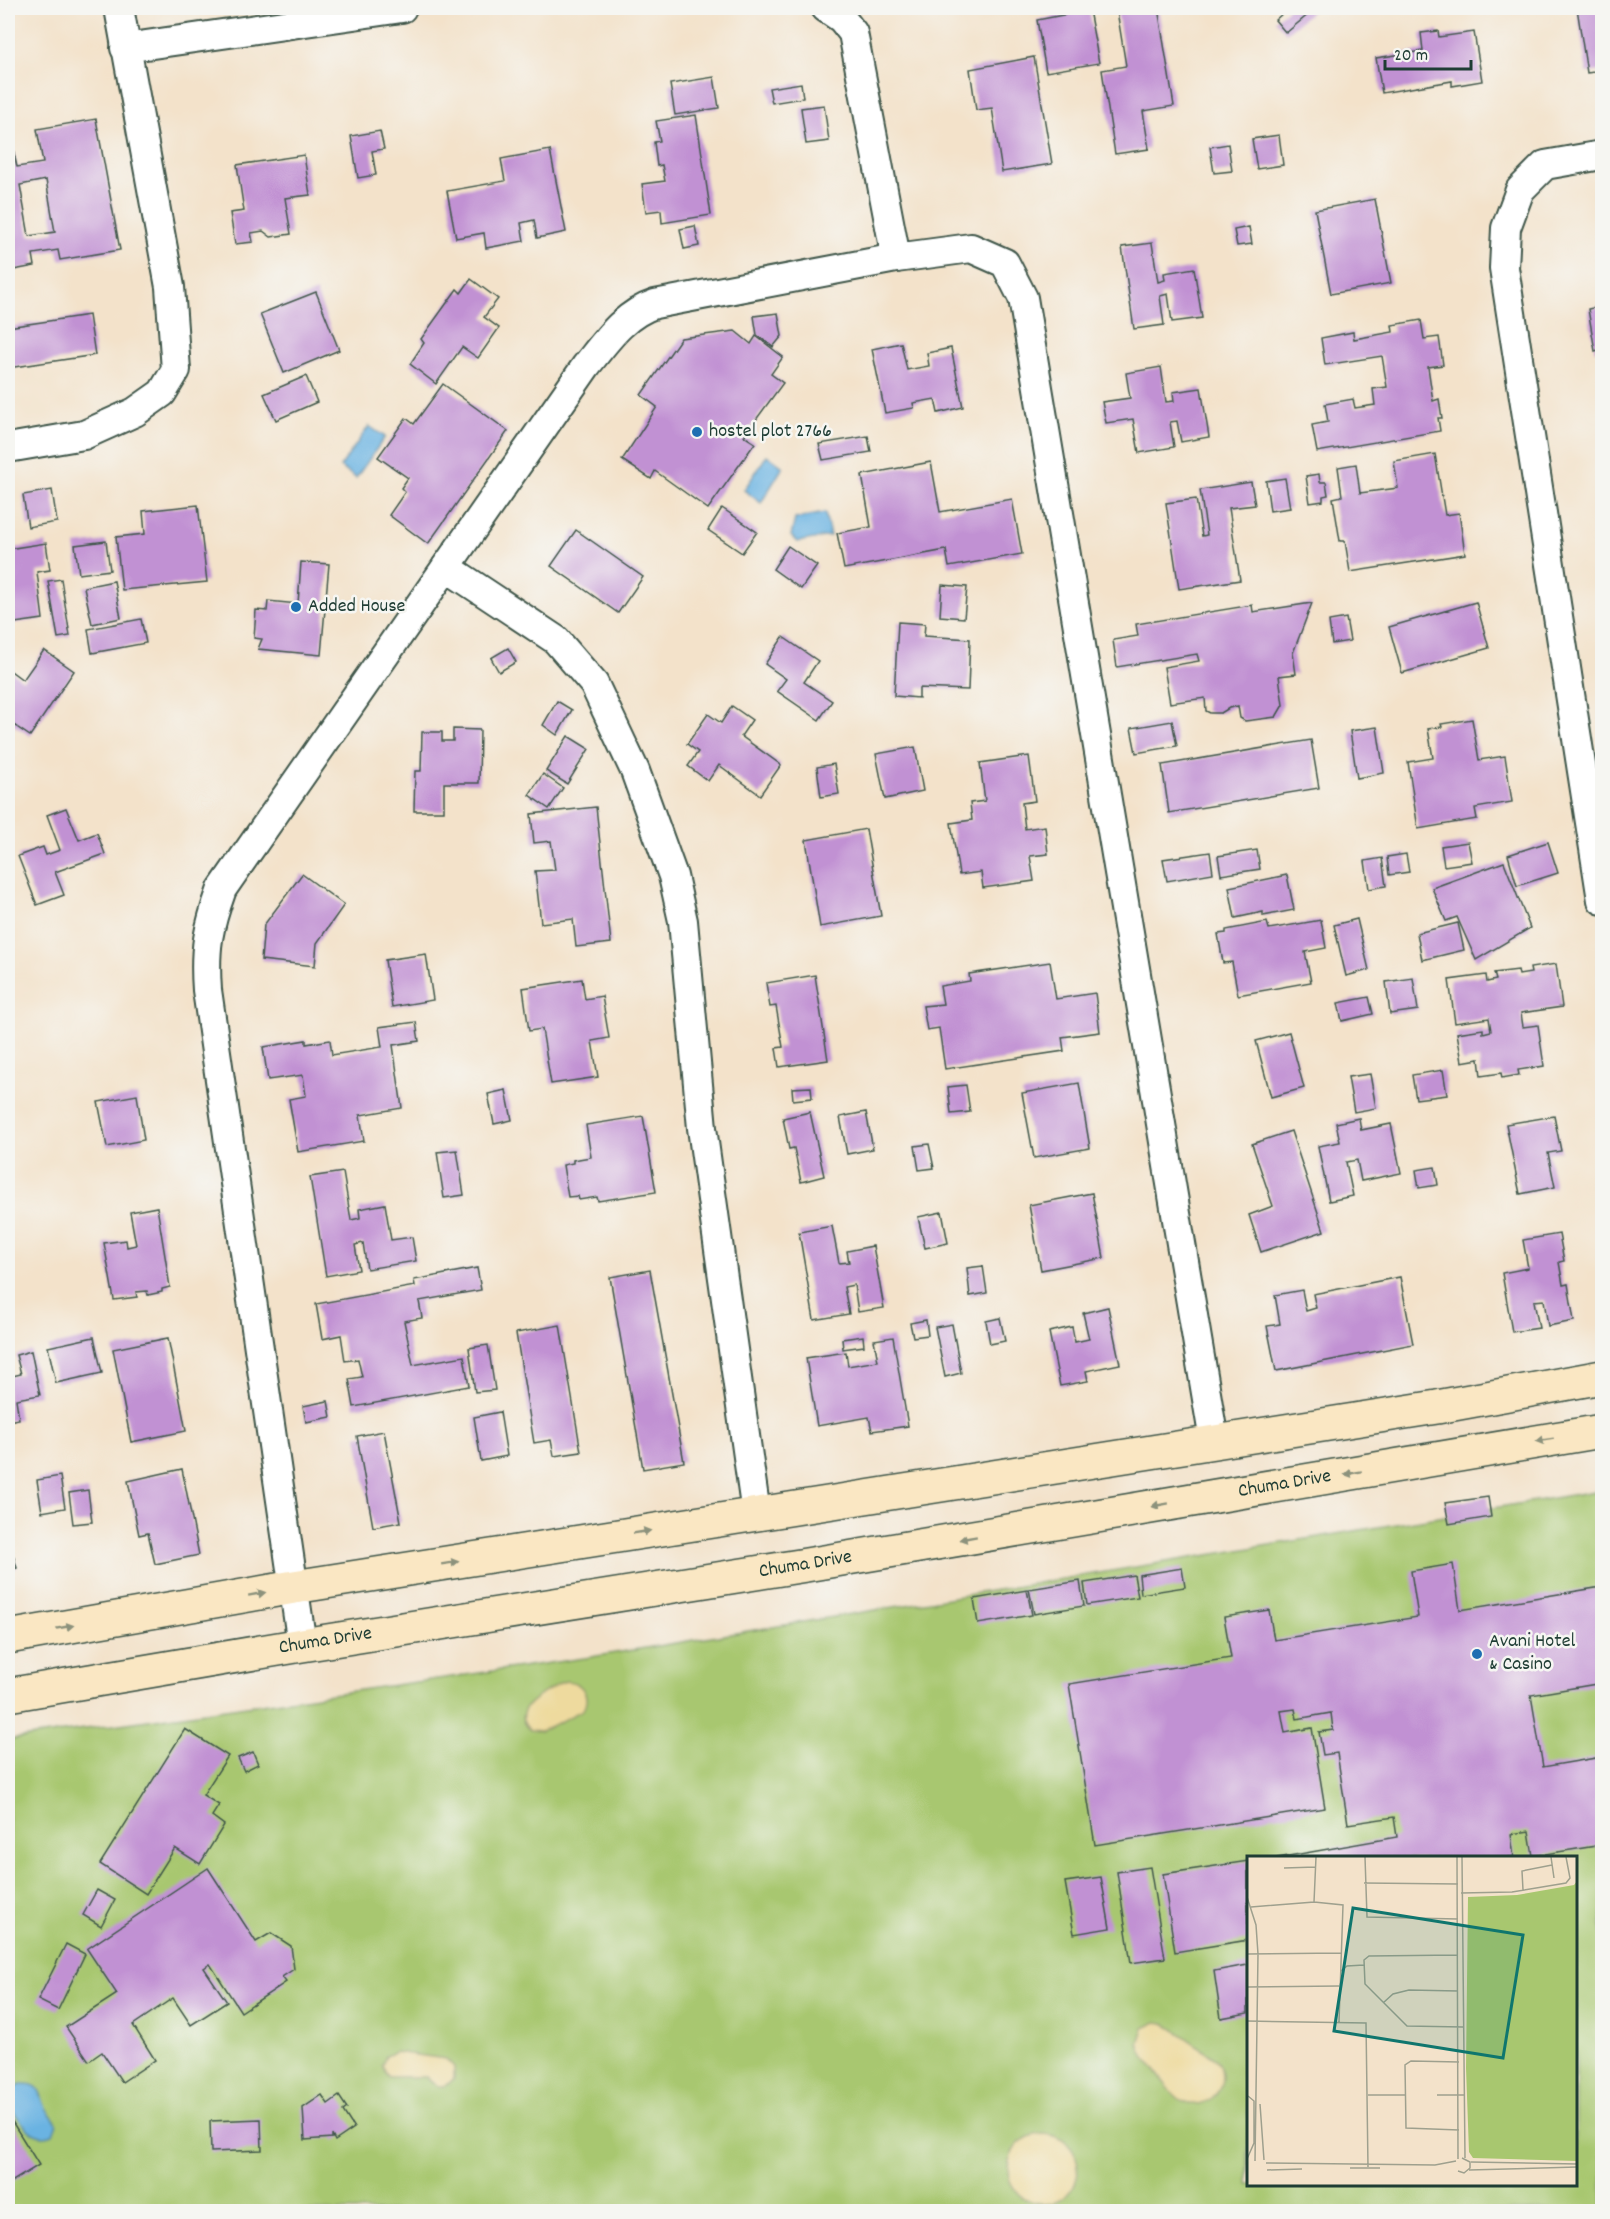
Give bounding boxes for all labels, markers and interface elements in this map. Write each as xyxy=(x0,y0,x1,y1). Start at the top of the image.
scale bar xyxy=(1385,33,1470,71)
text: 20 m xyxy=(1394,44,1428,69)
place label: hostel plot 2766 xyxy=(709,418,832,446)
marker: hostel plot 2766 xyxy=(690,425,704,439)
place label: Added House xyxy=(308,593,406,621)
marker: Added House xyxy=(289,600,303,614)
one-way arrow xyxy=(1535,1436,1554,1445)
street label: Chuma Drive xyxy=(1236,1463,1334,1506)
one-way arrow xyxy=(1343,1469,1362,1478)
one-way arrow xyxy=(1151,1501,1170,1510)
one-way arrow xyxy=(633,1528,652,1537)
one-way arrow xyxy=(958,1534,977,1543)
street label: Chuma Drive xyxy=(757,1543,854,1586)
one-way arrow xyxy=(440,1558,459,1567)
one-way arrow xyxy=(248,1589,267,1598)
street label: Chuma Drive xyxy=(277,1620,374,1663)
one-way arrow xyxy=(56,1623,75,1632)
place label: Avani Hotel & Casino xyxy=(1489,1628,1575,1679)
marker: Avani Hotel & Casino xyxy=(1470,1647,1484,1661)
inset map xyxy=(1247,1856,1577,2186)

